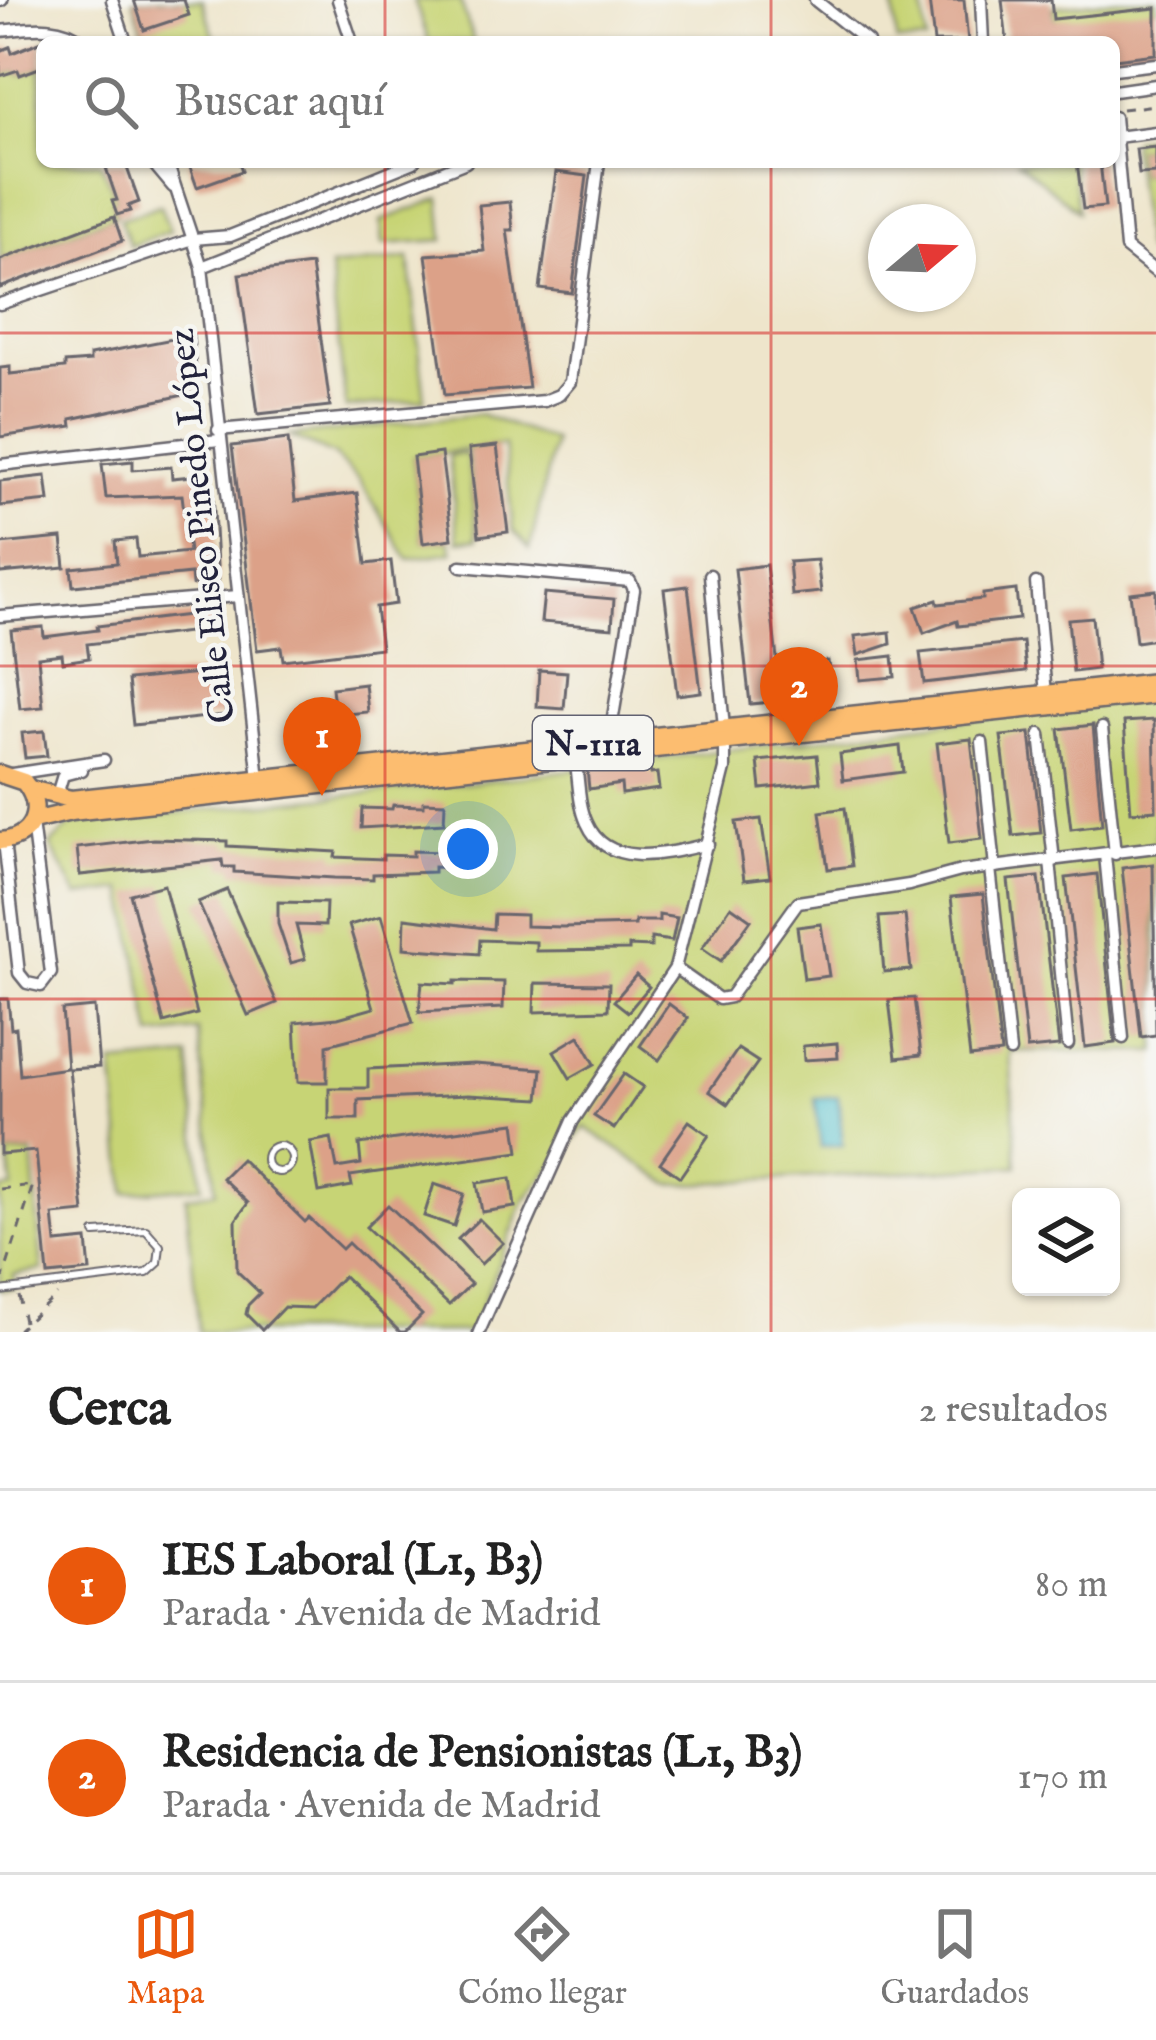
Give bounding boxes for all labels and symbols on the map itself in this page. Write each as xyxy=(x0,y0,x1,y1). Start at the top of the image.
north arrow xyxy=(868,204,976,312)
street label: Calle Eliseo Pinedo López xyxy=(159,326,247,725)
pin: 2 xyxy=(760,647,838,746)
pin: 1 xyxy=(283,697,361,796)
road number: N-111a xyxy=(533,716,653,770)
your location xyxy=(438,819,498,879)

